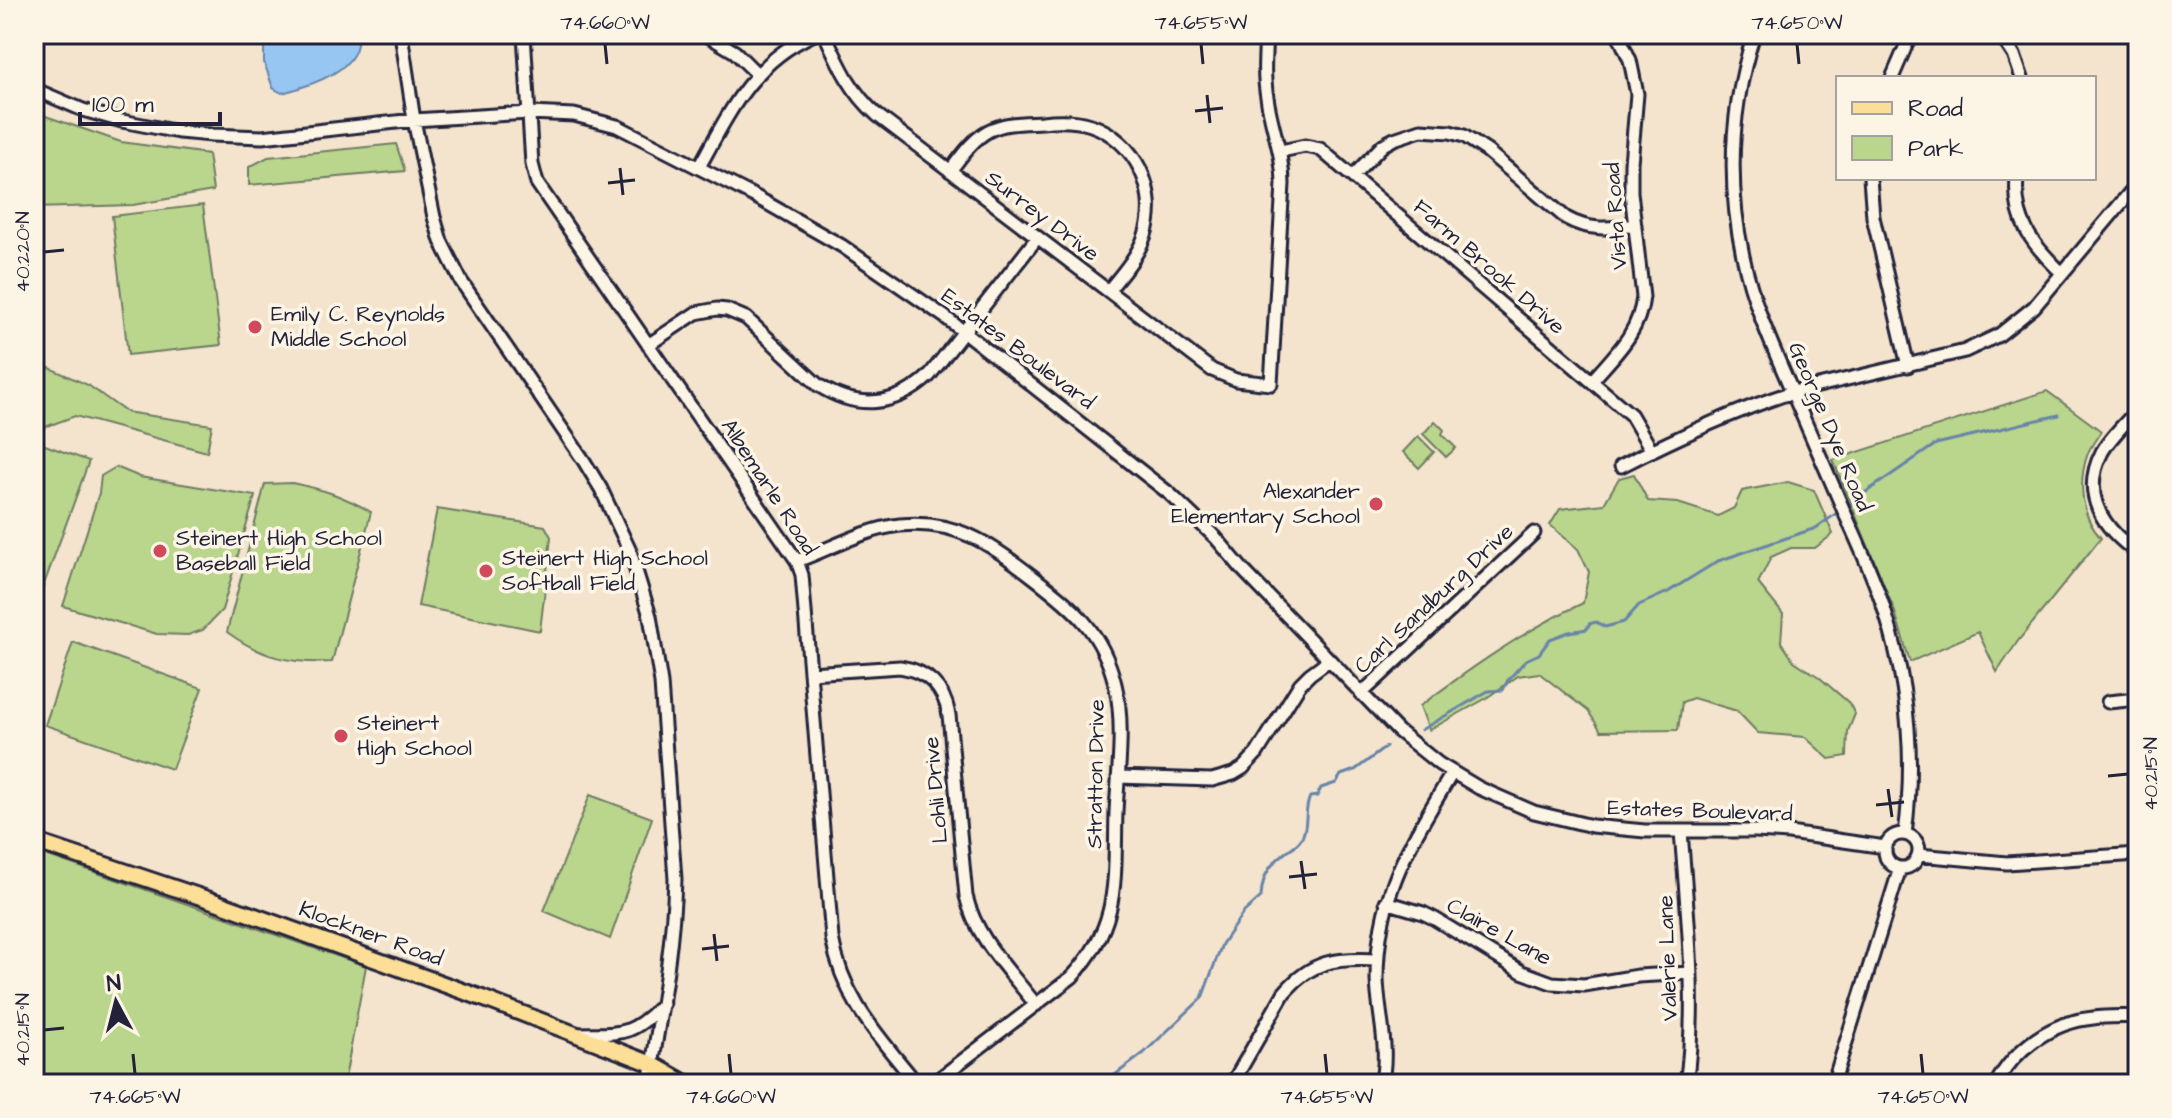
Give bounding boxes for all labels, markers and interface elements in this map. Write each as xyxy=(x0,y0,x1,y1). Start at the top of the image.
text: 74.660°W xyxy=(560,9,650,37)
text: 74.655°W xyxy=(1155,9,1248,37)
text: 74.650°W xyxy=(1751,9,1843,37)
scale bar xyxy=(80,76,220,126)
legend xyxy=(1836,76,2096,180)
text: 100 m xyxy=(92,88,154,122)
text: Road xyxy=(1908,92,1963,126)
text: Park xyxy=(1908,132,1964,166)
street label: Vista Road xyxy=(1597,161,1635,271)
street label: Surrey Drive xyxy=(978,163,1105,270)
street label: Farm Brook Drive xyxy=(1406,192,1572,342)
text: 40.220°N xyxy=(9,211,37,293)
street label: Estates Boulevard xyxy=(935,281,1101,417)
place label: Emily C. Reynolds Middle School xyxy=(271,299,445,355)
marker: Emily C. Reynolds Middle School xyxy=(246,318,264,336)
street label: George Dye Road xyxy=(1779,338,1880,517)
street label: Albemarle Road xyxy=(713,413,825,561)
place label: Alexander Elementary School xyxy=(1171,476,1360,533)
marker: Alexander Elementary School xyxy=(1367,495,1385,513)
street label: Carl Sandburg Drive xyxy=(1347,517,1521,682)
place label: Steinert High School Baseball Field xyxy=(176,523,382,579)
marker: Steinert High School Baseball Field xyxy=(151,542,169,560)
place label: Steinert High School Softball Field xyxy=(502,543,708,599)
marker: Steinert High School Softball Field xyxy=(477,562,495,580)
street label: Stratton Drive xyxy=(1079,699,1113,849)
place label: Steinert High School xyxy=(357,708,472,765)
marker: Steinert High School xyxy=(332,727,350,745)
street label: Lohli Drive xyxy=(916,735,956,845)
text: 40.215°N xyxy=(2137,737,2165,811)
street label: Estates Boulevard xyxy=(1607,792,1793,830)
street label: Claire Lane xyxy=(1441,890,1557,974)
street label: Klockner Road xyxy=(295,894,447,974)
street label: Valerie Lane xyxy=(1650,894,1686,1021)
north arrow xyxy=(76,962,156,1042)
text: N xyxy=(105,967,123,1000)
text: 40.215°N xyxy=(9,993,37,1067)
text: 74.665°W xyxy=(89,1083,181,1111)
text: 74.660°W xyxy=(686,1083,776,1111)
text: 74.655°W xyxy=(1281,1083,1374,1111)
text: 74.650°W xyxy=(1877,1083,1969,1111)

